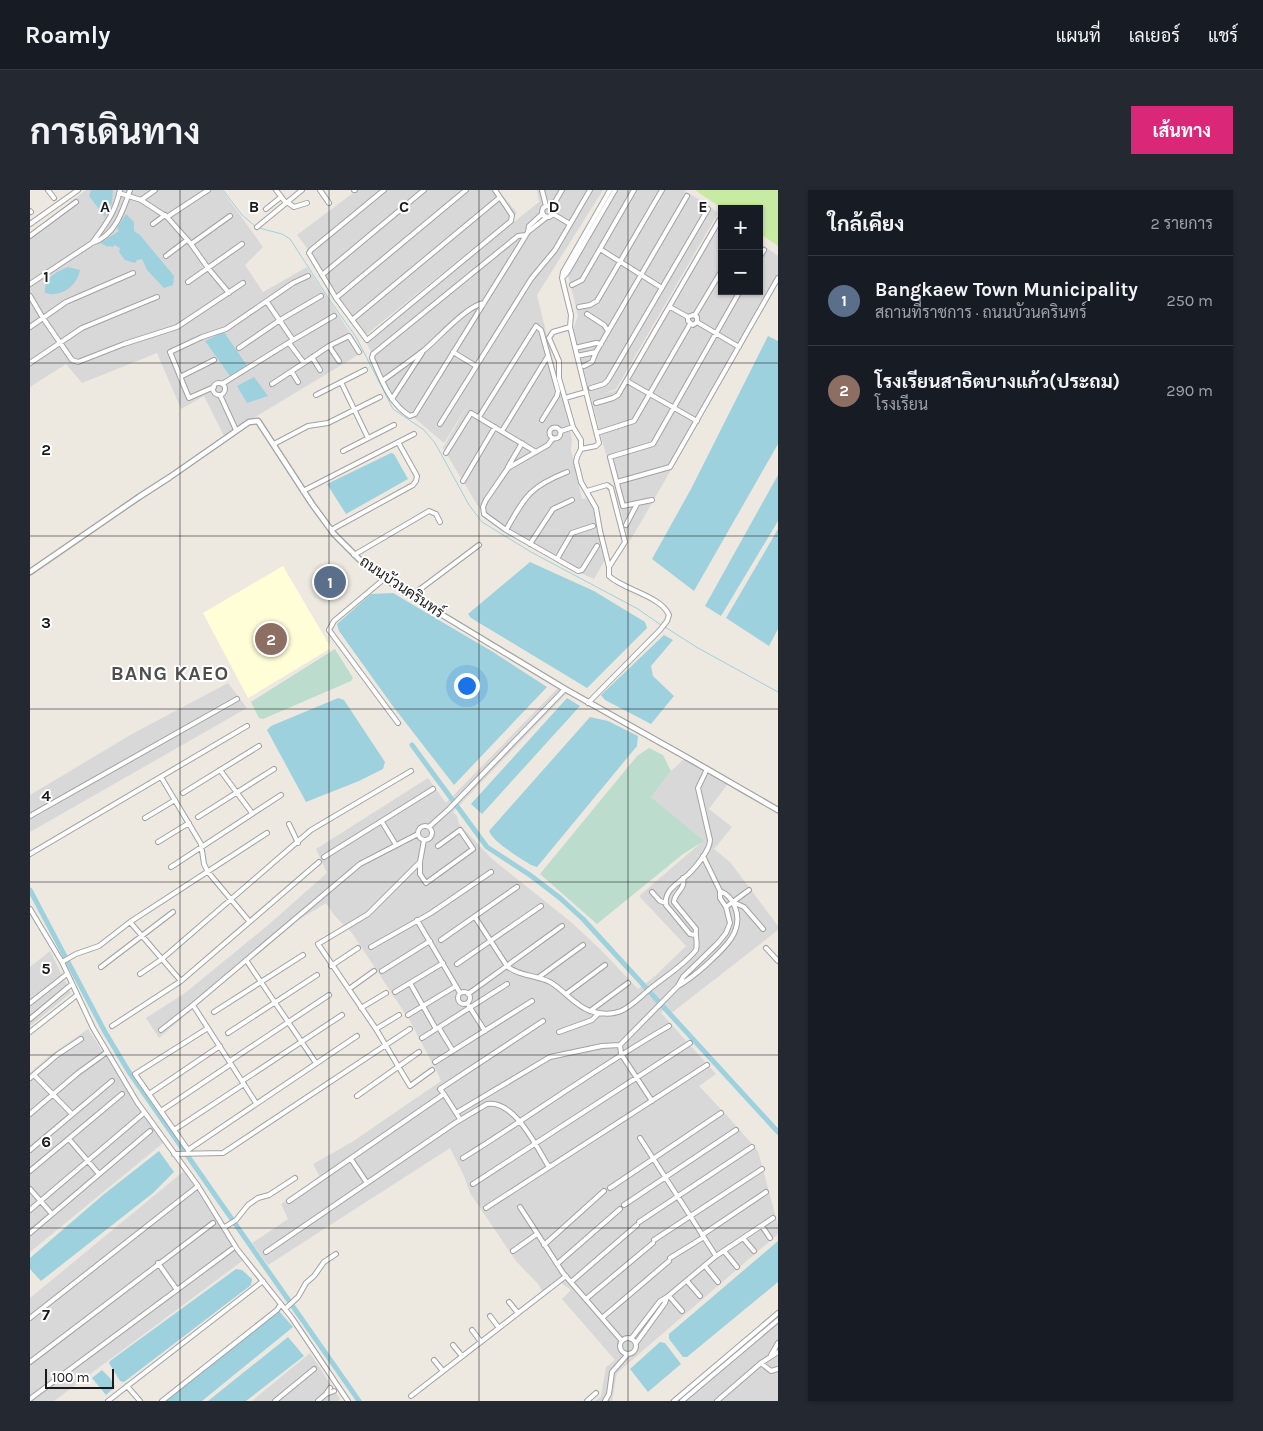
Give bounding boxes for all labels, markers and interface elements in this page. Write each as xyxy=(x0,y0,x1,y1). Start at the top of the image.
text: Roamly xyxy=(25,21,110,49)
text: แผนที่ xyxy=(1056,25,1101,47)
text: เลเยอร์ xyxy=(1129,25,1180,47)
text: แชร์ xyxy=(1208,25,1238,47)
button: เส้นทาง xyxy=(1131,106,1233,154)
text: การเดินทาง xyxy=(30,112,200,153)
text: A xyxy=(100,197,110,216)
text: B xyxy=(249,197,259,216)
text: C xyxy=(399,197,409,216)
text: D xyxy=(549,197,560,216)
text: E xyxy=(698,197,708,216)
map controls xyxy=(718,205,763,295)
button: + xyxy=(718,205,763,250)
text: ใกล้เคียง xyxy=(828,212,904,236)
text: 2 รายการ xyxy=(1151,214,1213,233)
button: − xyxy=(718,250,763,295)
text: 1 xyxy=(43,267,49,286)
text: Bangkaew Town Municipality xyxy=(875,279,1138,301)
text: 1 xyxy=(841,291,847,310)
text: 250 m xyxy=(1166,291,1213,310)
text: สถานที่ราชการ · ถนนบัวนครินทร์ xyxy=(875,303,1087,322)
text: โรงเรียนสาธิตบางแก้ว(ประถม) xyxy=(875,371,1120,393)
text: 2 xyxy=(839,381,849,400)
text: 290 m xyxy=(1166,381,1213,400)
text: โรงเรียน xyxy=(875,395,928,414)
text: 2 xyxy=(41,440,51,459)
street label: ถนนบัวนครินทร์ xyxy=(356,551,448,622)
pin: 1 xyxy=(314,563,346,601)
text: 3 xyxy=(41,613,51,632)
pin: 2 xyxy=(255,620,287,658)
district label: BANG KAEO xyxy=(111,662,229,685)
your location xyxy=(454,673,480,699)
text: 4 xyxy=(41,786,51,805)
text: 5 xyxy=(41,959,51,978)
text: 6 xyxy=(41,1132,51,1151)
text: 7 xyxy=(42,1305,50,1324)
scale bar xyxy=(45,1366,114,1389)
text: 100 m xyxy=(52,1369,90,1386)

